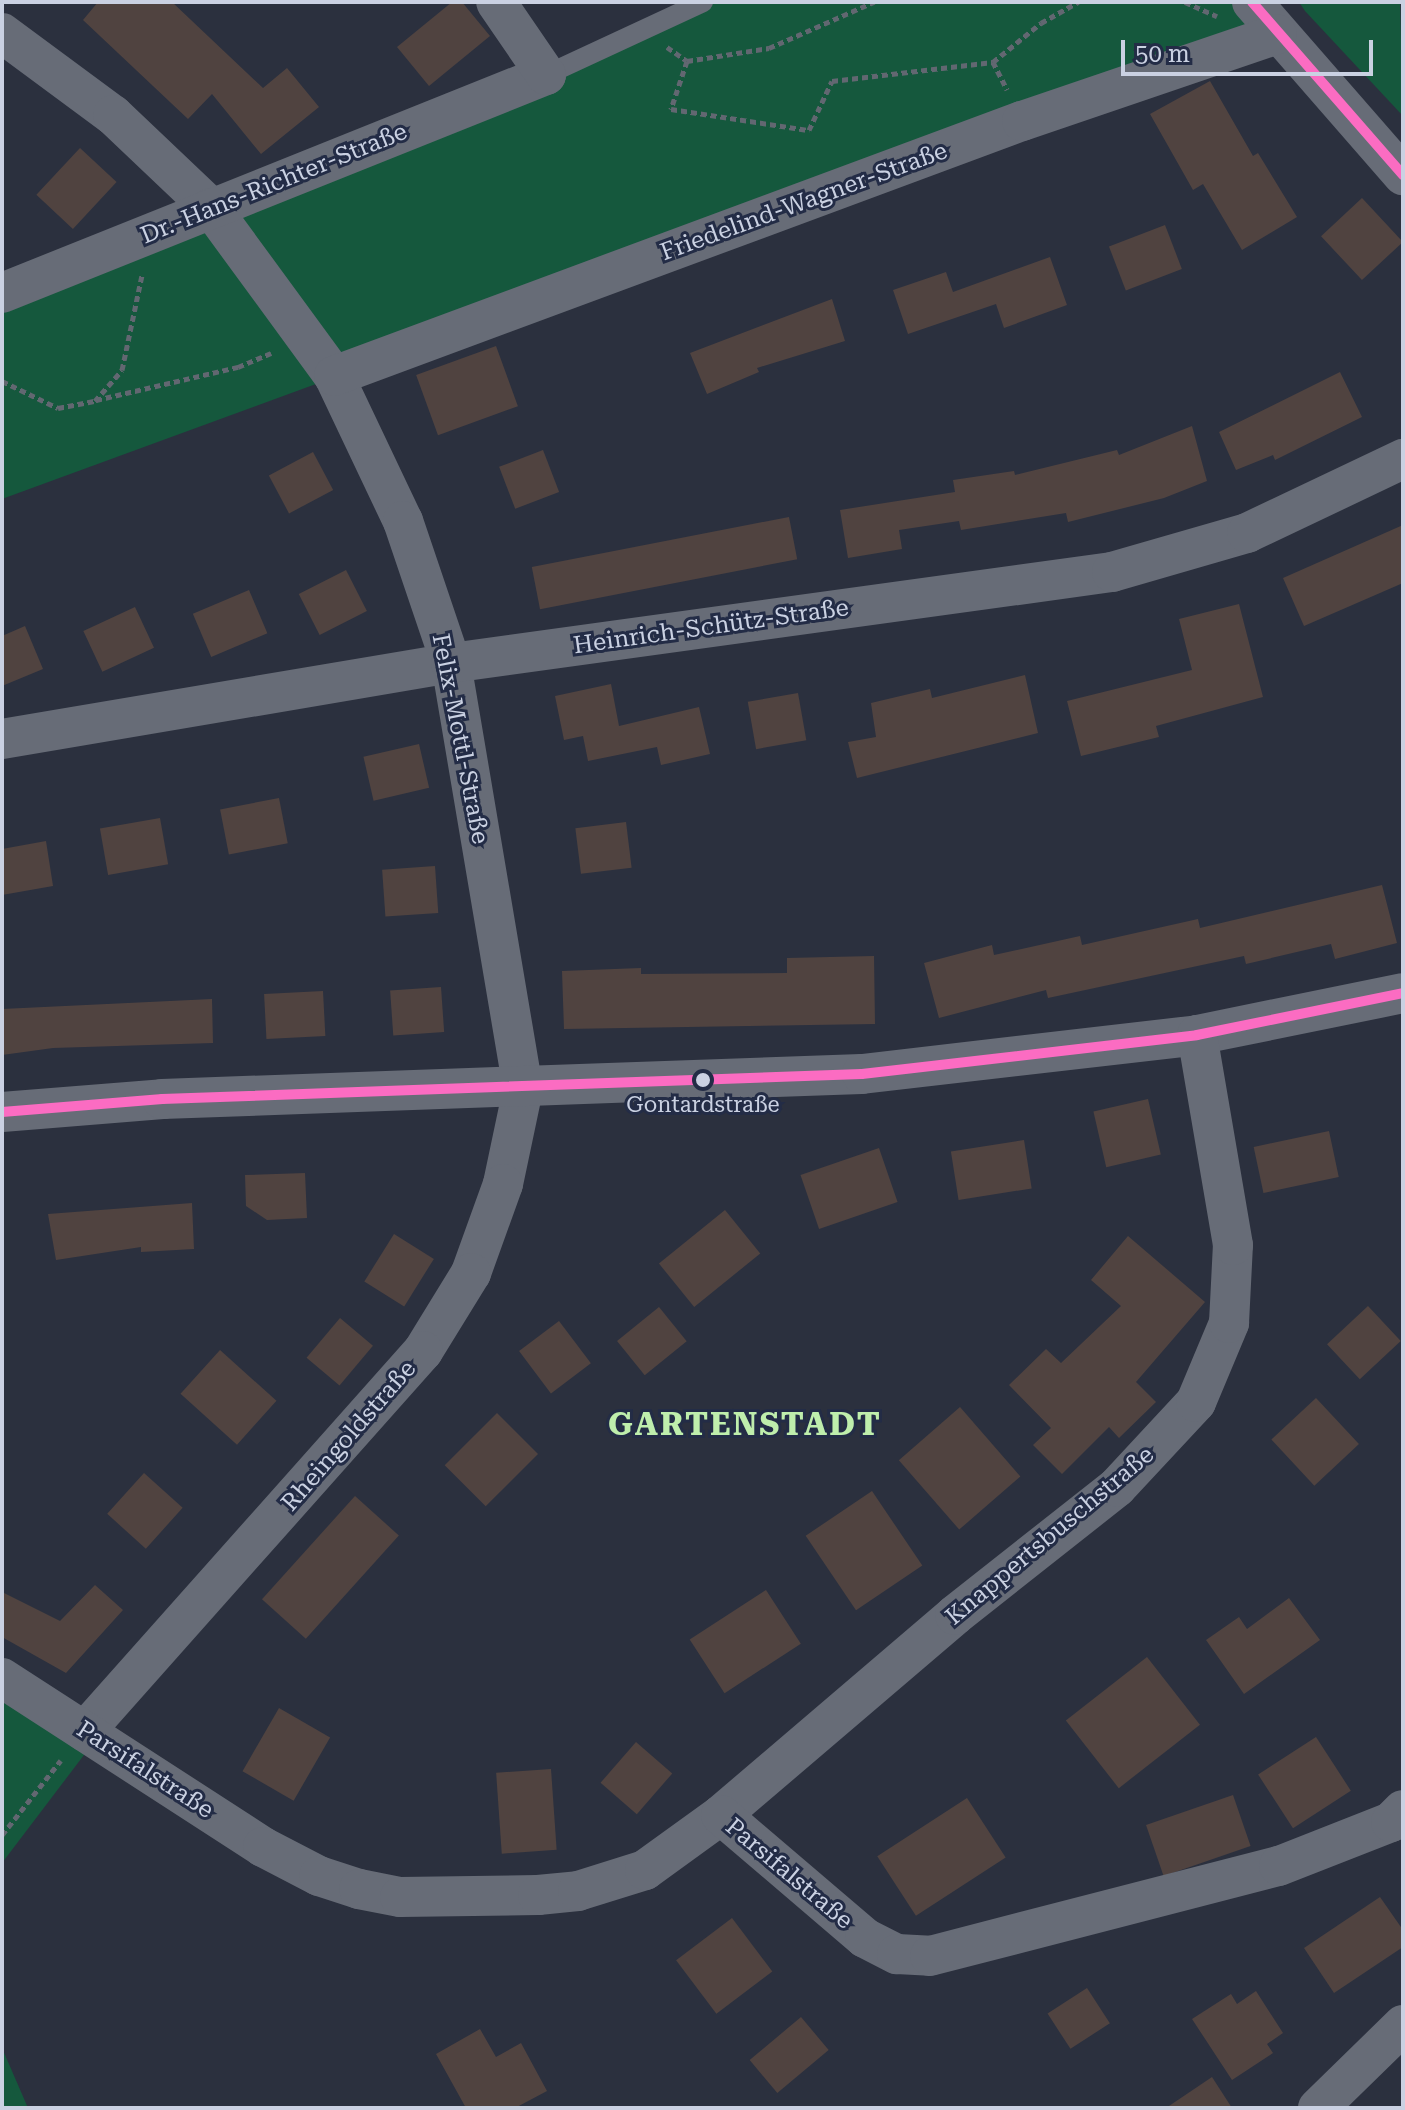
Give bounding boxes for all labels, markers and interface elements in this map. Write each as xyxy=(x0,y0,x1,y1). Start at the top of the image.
scale bar xyxy=(1125,24,1377,74)
text: 50 m xyxy=(1135,40,1190,68)
street label: Dr.-Hans-Richter-Straße xyxy=(137,117,411,251)
street label: Friedelind-Wagner-Straße xyxy=(657,137,951,267)
street label: Heinrich-Schütz-Straße xyxy=(572,593,850,661)
street label: Felix-Mottl-Straße xyxy=(426,631,494,847)
marker: Gontardstraße xyxy=(695,1072,711,1088)
place label: Gontardstraße xyxy=(626,1092,780,1118)
street label: Rheingoldstraße xyxy=(276,1355,422,1517)
district label: GARTENSTADT xyxy=(608,1405,882,1443)
street label: Knappertsbuschstraße xyxy=(940,1440,1160,1632)
street label: Parsifalstraße xyxy=(71,1715,219,1825)
street label: Parsifalstraße xyxy=(719,1812,859,1936)

